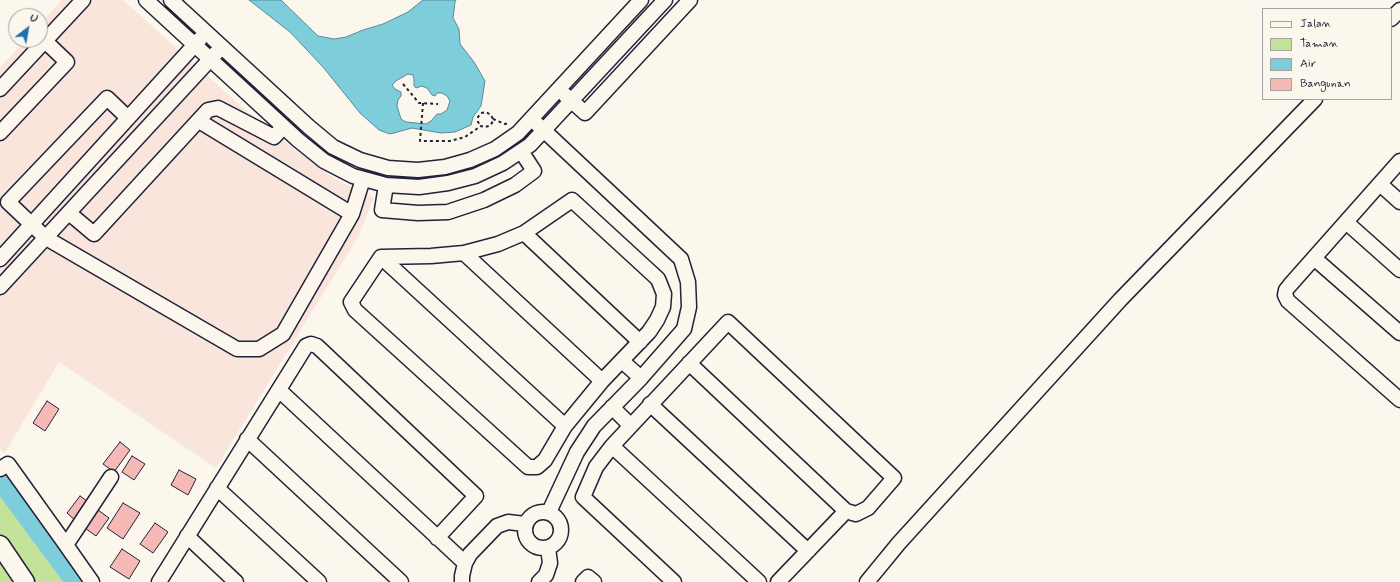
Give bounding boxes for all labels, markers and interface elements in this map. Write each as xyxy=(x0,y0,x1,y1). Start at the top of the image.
north arrow xyxy=(8,8,48,48)
legend xyxy=(1262,8,1392,100)
text: U xyxy=(27,11,40,26)
text: Jalan xyxy=(1300,16,1331,32)
text: Taman xyxy=(1300,36,1338,52)
text: Air xyxy=(1300,56,1316,72)
text: Bangunan xyxy=(1300,76,1351,92)

